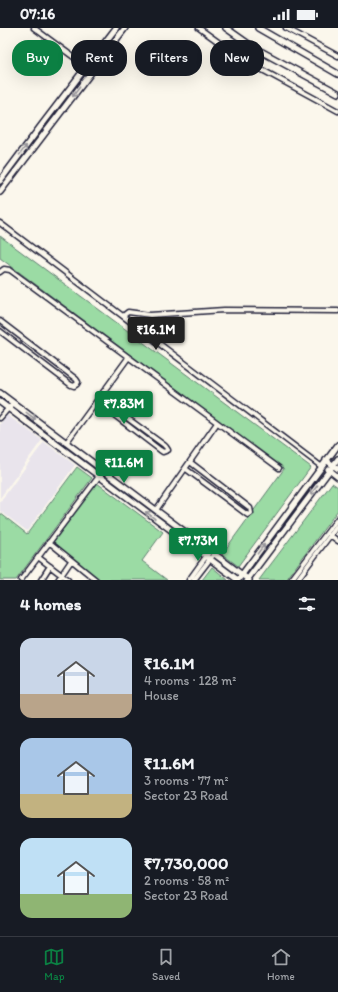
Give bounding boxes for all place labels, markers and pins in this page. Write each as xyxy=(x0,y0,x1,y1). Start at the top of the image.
pin: ₹16.1M xyxy=(123,317,189,351)
pin: ₹7.83M xyxy=(91,391,157,425)
pin: ₹11.6M xyxy=(91,450,157,484)
pin: ₹7.73M xyxy=(165,528,231,562)

